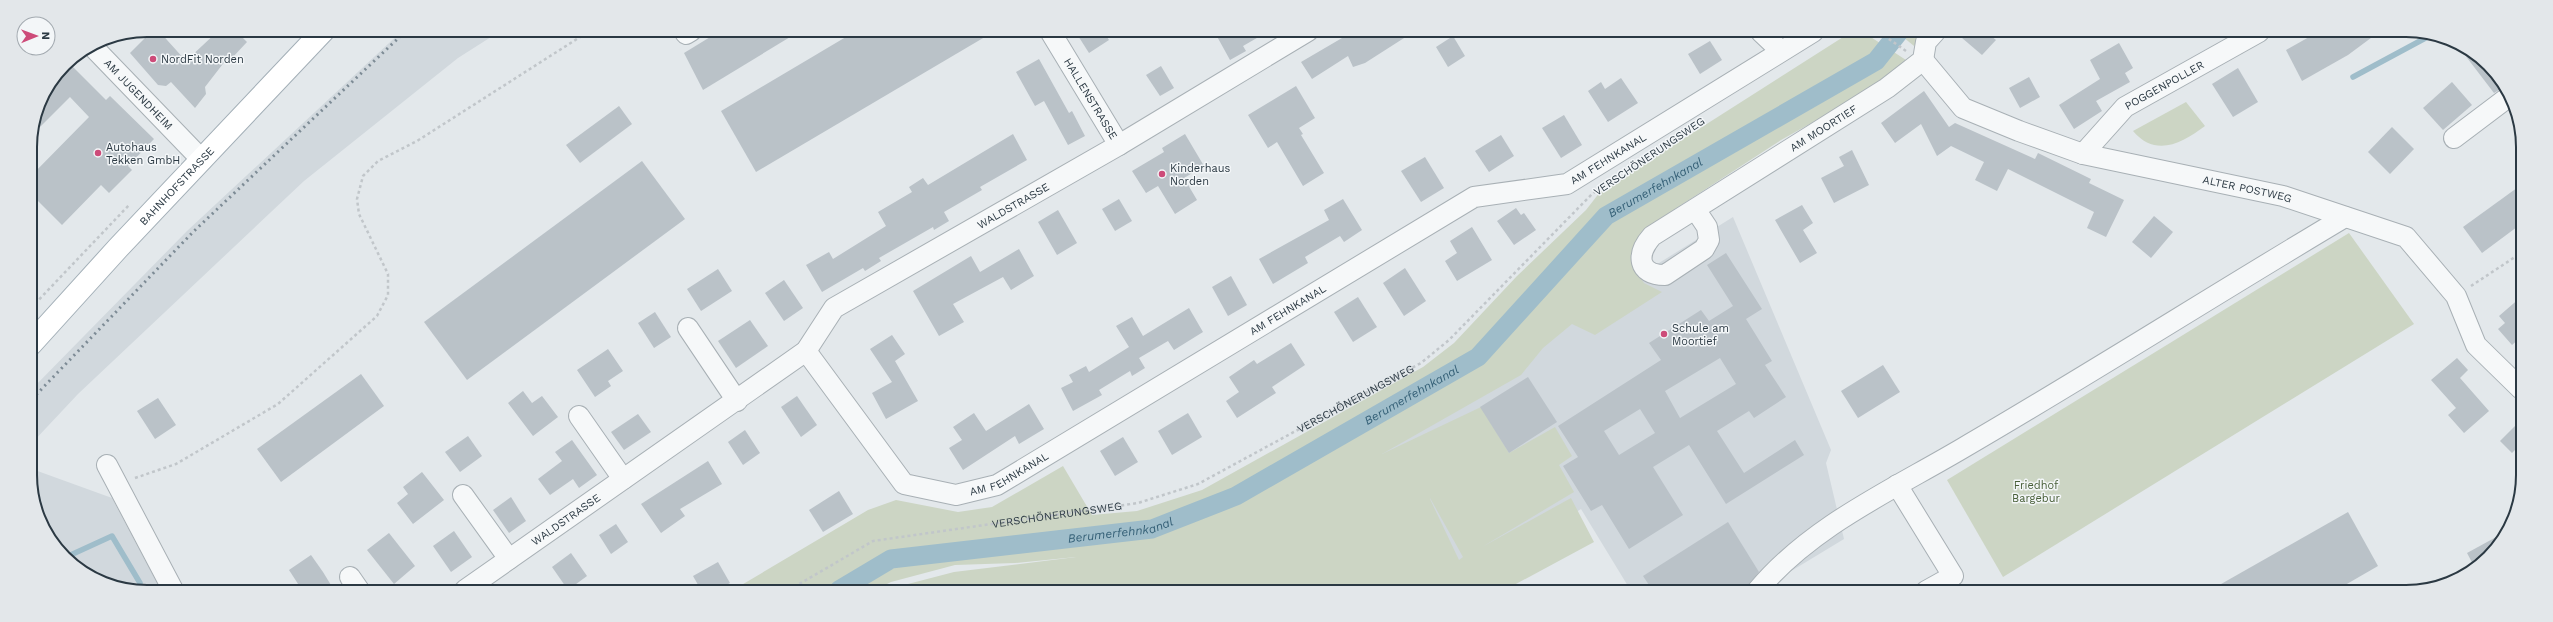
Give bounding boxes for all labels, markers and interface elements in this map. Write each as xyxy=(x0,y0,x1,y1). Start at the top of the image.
north arrow xyxy=(16,16,56,56)
text: N xyxy=(39,32,52,40)
place label: NordFit Norden xyxy=(161,53,244,66)
marker: NordFit Norden xyxy=(148,54,158,64)
street label: HALLENSTRASSE xyxy=(1061,56,1120,142)
street label: AM JUGENDHEIM xyxy=(101,57,175,133)
street label: POGGENPOLLER xyxy=(2123,58,2206,113)
street label: AM MOORTIEF xyxy=(1788,102,1860,154)
street label: VERSCHÖNERUNGSWEG xyxy=(1591,114,1707,198)
street label: AM FEHNKANAL xyxy=(1568,130,1649,187)
place label: Autohaus Tekken GmbH xyxy=(106,141,180,167)
street label: BAHNHOFSTRASSE xyxy=(137,144,217,228)
marker: Autohaus Tekken GmbH xyxy=(93,148,103,158)
water label: Berumerfehnkanal xyxy=(1606,155,1706,220)
place label: Kinderhaus Norden xyxy=(1170,162,1231,188)
marker: Kinderhaus Norden xyxy=(1157,169,1167,179)
street label: ALTER POSTWEG xyxy=(2201,173,2294,206)
street label: WALDSTRASSE xyxy=(975,180,1052,232)
street label: AM FEHNKANAL xyxy=(1247,282,1329,338)
place label: Schule am Moortief xyxy=(1672,322,1729,348)
marker: Schule am Moortief xyxy=(1659,329,1669,339)
street label: VERSCHÖNERUNGSWEG xyxy=(1295,362,1416,436)
water label: Berumerfehnkanal xyxy=(1362,362,1462,428)
street label: AM FEHNKANAL xyxy=(968,449,1051,498)
park label: Friedhof Bargebur xyxy=(2012,479,2061,505)
street label: WALDSTRASSE xyxy=(529,491,603,548)
street label: VERSCHÖNERUNGSWEG xyxy=(991,499,1123,531)
water label: Berumerfehnkanal xyxy=(1067,514,1176,546)

